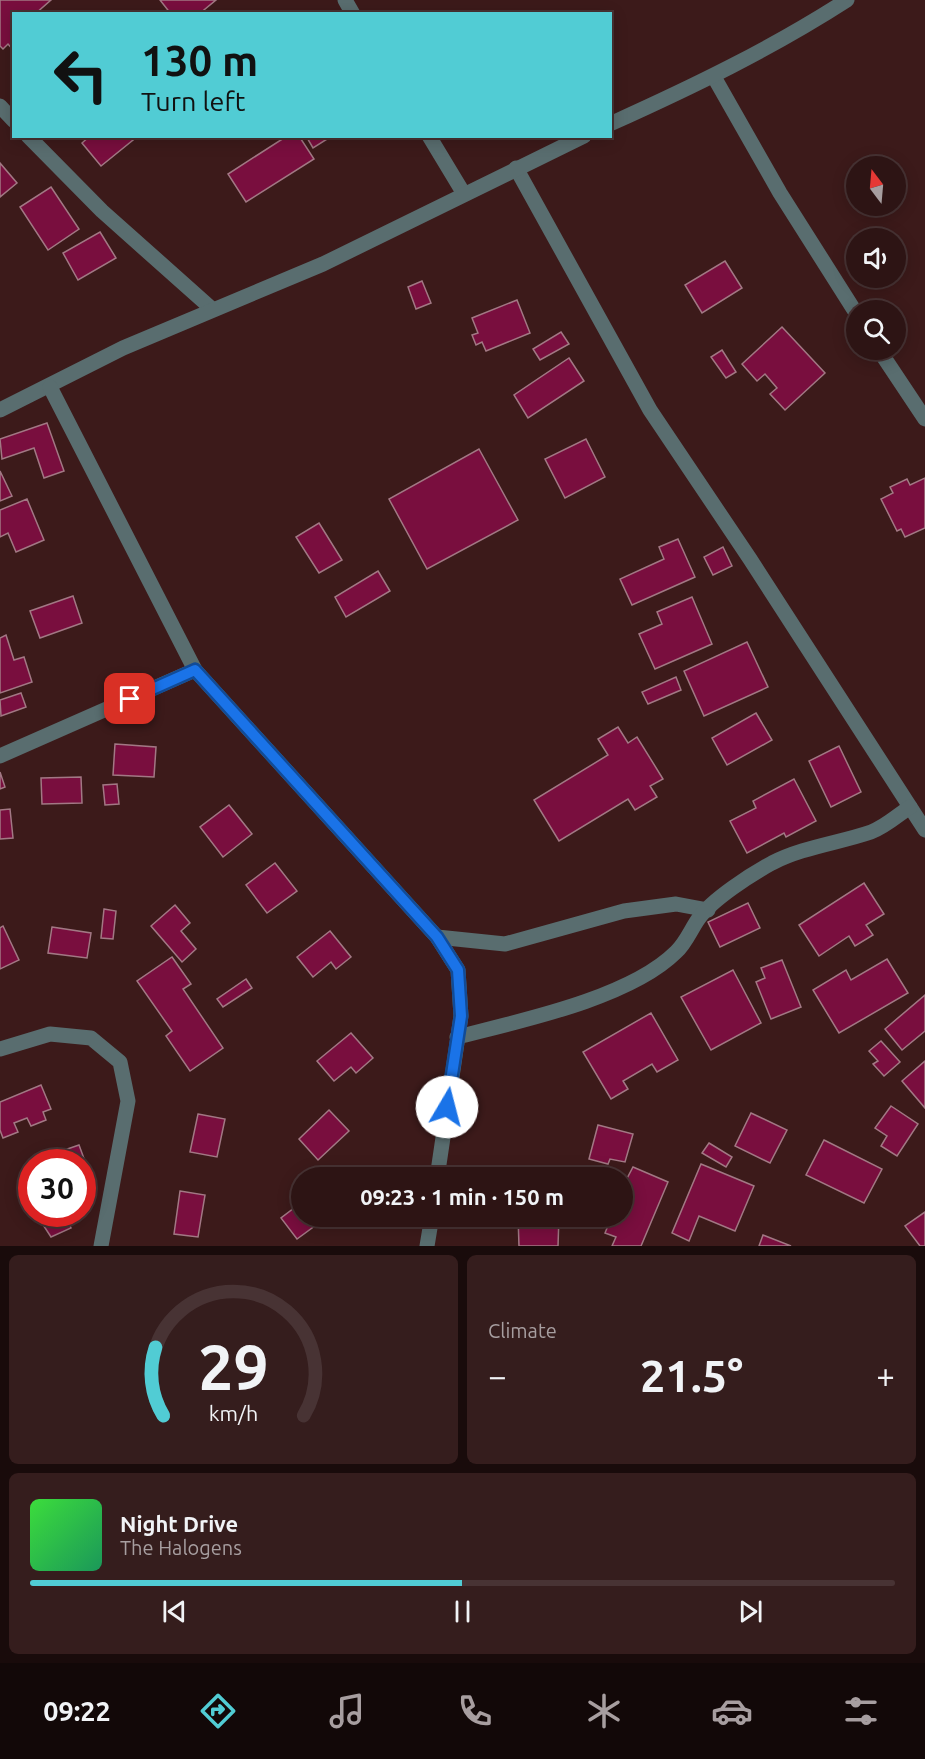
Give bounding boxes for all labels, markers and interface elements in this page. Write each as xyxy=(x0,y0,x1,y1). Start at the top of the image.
icon: left xyxy=(42,36,120,114)
text: 130 m xyxy=(141,37,258,84)
text: Turn left xyxy=(141,86,245,116)
north arrow xyxy=(846,156,906,216)
map controls xyxy=(846,156,906,360)
button: sound xyxy=(846,228,906,288)
button: search xyxy=(846,300,906,360)
pin xyxy=(104,673,155,724)
icon: arrive xyxy=(113,682,146,715)
position arrow xyxy=(415,1075,479,1139)
speed limit sign: 30 xyxy=(18,1149,96,1227)
text: 09:23 · 1 min · 150 m xyxy=(360,1184,564,1209)
text: Climate xyxy=(488,1319,557,1342)
text: 29 xyxy=(198,1332,269,1402)
text: 21.5° xyxy=(640,1350,743,1401)
text: − xyxy=(488,1357,507,1394)
text: + xyxy=(876,1357,895,1394)
text: km/h xyxy=(209,1402,258,1426)
text: Night Drive xyxy=(120,1511,238,1536)
text: The Halogens xyxy=(120,1536,242,1559)
icon: previous xyxy=(158,1595,191,1628)
icon: pause xyxy=(446,1595,479,1628)
icon: next xyxy=(734,1595,767,1628)
icon: directions xyxy=(197,1690,239,1732)
icon: music xyxy=(326,1690,368,1732)
icon: phone xyxy=(454,1690,496,1732)
icon: climate xyxy=(583,1690,625,1732)
icon: car xyxy=(711,1690,753,1732)
icon: filters xyxy=(840,1690,882,1732)
text: 09:22 xyxy=(43,1696,111,1726)

